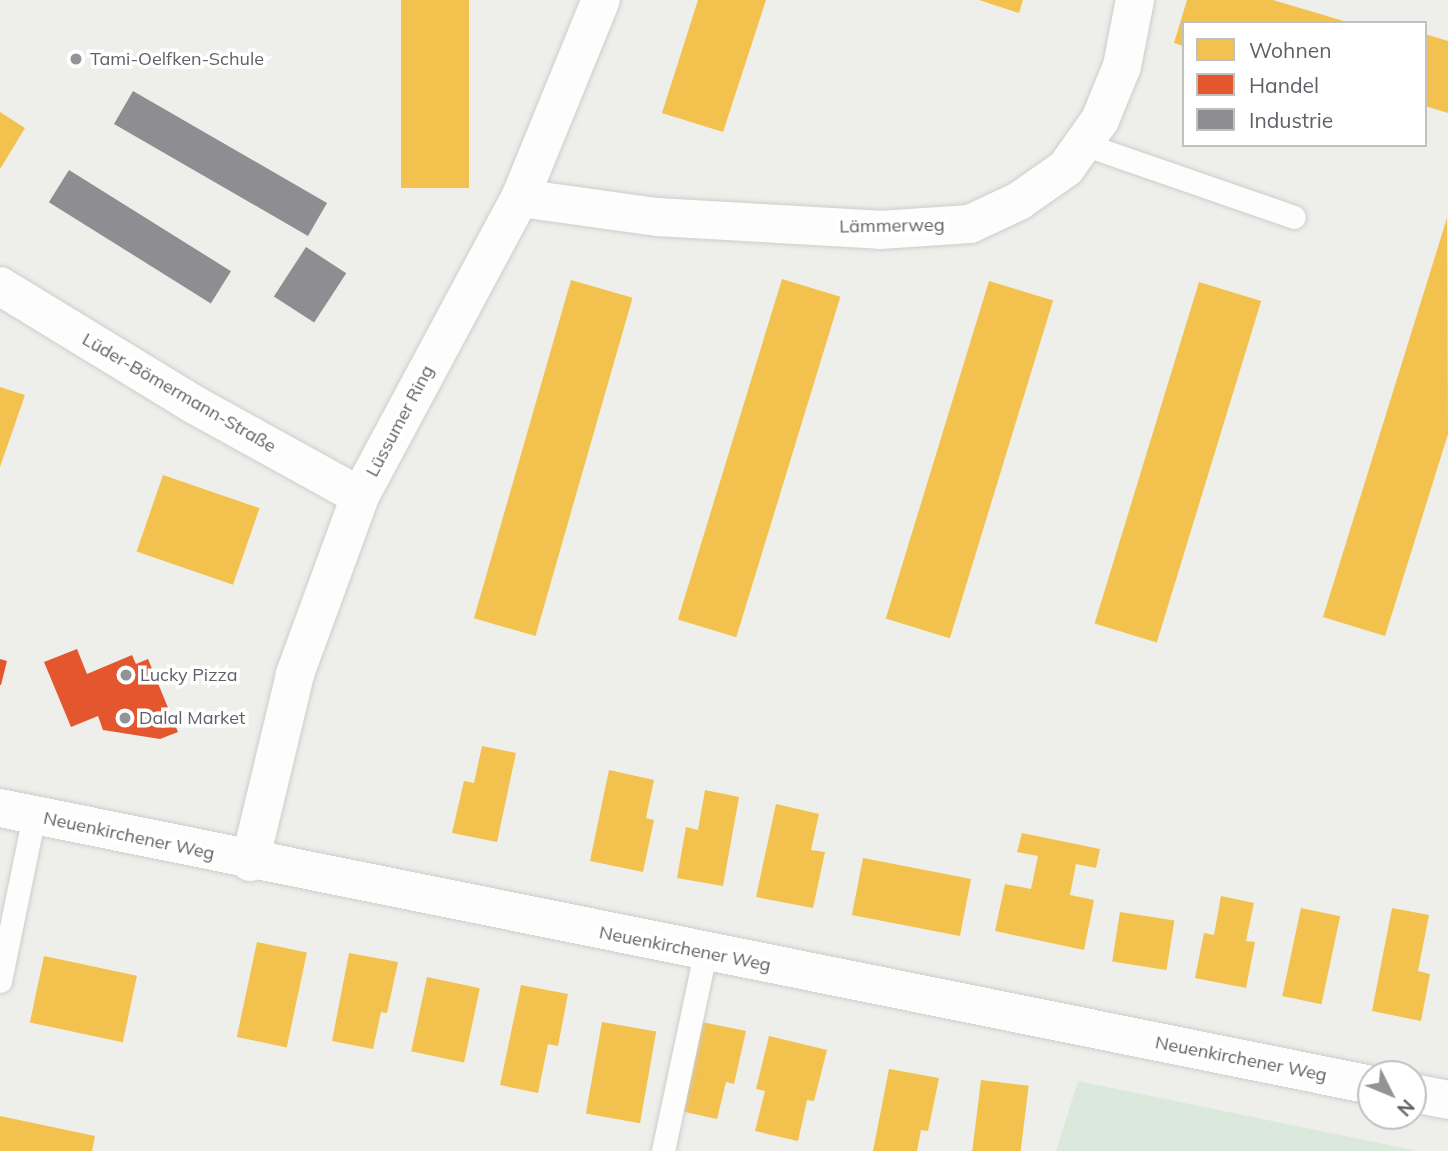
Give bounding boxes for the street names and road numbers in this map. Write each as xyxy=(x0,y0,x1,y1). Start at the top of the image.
street label: Lämmerweg xyxy=(839,214,945,238)
street label: Lüder-Bömermann-Straße xyxy=(78,329,280,457)
street label: Lüssumer Ring xyxy=(362,362,438,480)
street label: Neuenkirchener Weg xyxy=(41,807,217,865)
street label: Neuenkirchener Weg xyxy=(597,922,773,976)
street label: Neuenkirchener Weg xyxy=(1153,1032,1329,1086)

